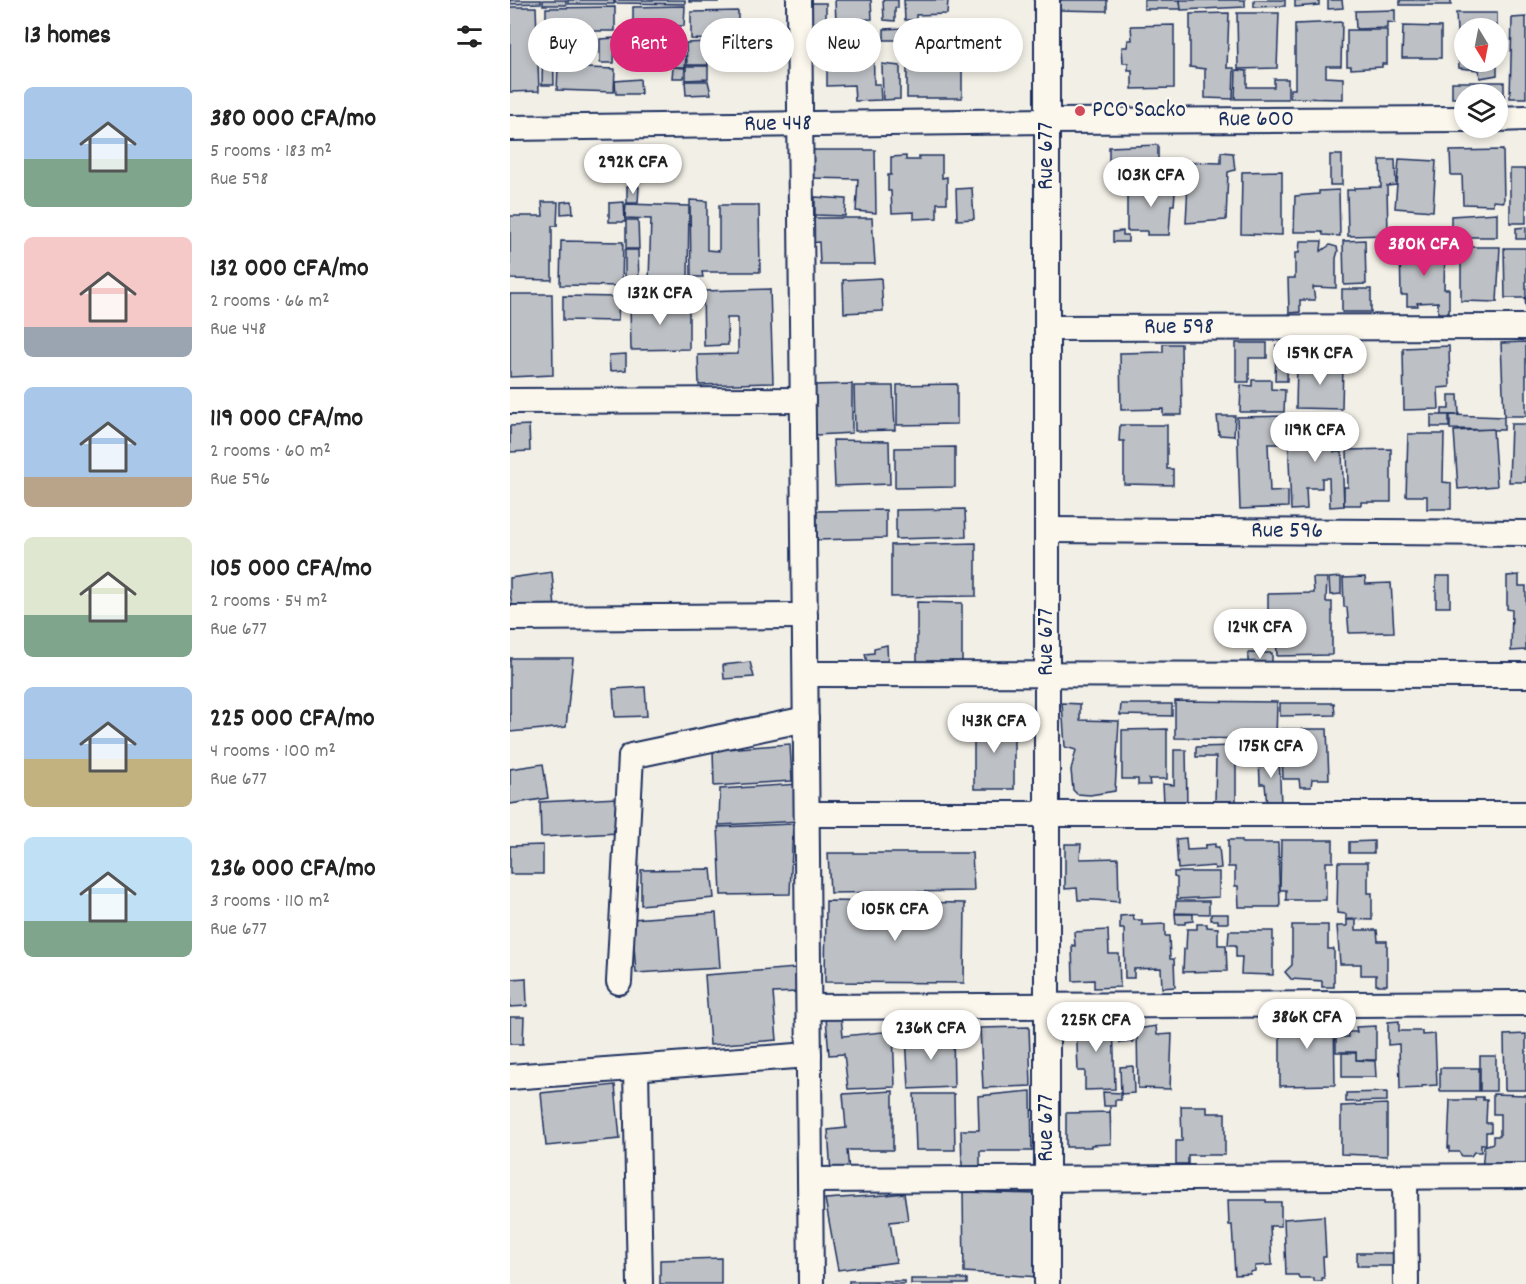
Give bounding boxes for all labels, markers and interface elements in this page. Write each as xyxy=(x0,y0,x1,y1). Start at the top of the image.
text: 13 homes xyxy=(24,18,111,55)
chip: Buy xyxy=(528,18,598,72)
chip: Rent xyxy=(610,18,688,72)
chip: Filters xyxy=(700,18,794,72)
chip: New xyxy=(806,18,881,72)
chip: Apartment xyxy=(893,18,1023,72)
north arrow xyxy=(1454,18,1508,72)
map controls xyxy=(1454,18,1508,138)
icon: filters xyxy=(453,20,486,53)
button: layers xyxy=(1454,84,1508,138)
place label: PCO Sacko xyxy=(1092,94,1186,128)
text: 380 000 CFA/mo xyxy=(210,101,376,138)
street label: Rue 600 xyxy=(1218,103,1294,137)
marker: PCO Sacko xyxy=(1073,104,1087,118)
street label: Rue 448 xyxy=(744,107,812,142)
icon: home xyxy=(72,111,144,183)
street label: Rue 677 xyxy=(1030,122,1064,190)
text: 5 rooms · 183 m² xyxy=(210,138,332,166)
pin: 292K CFA xyxy=(571,144,695,195)
text: 292K CFA xyxy=(598,149,668,177)
pin: 103K CFA xyxy=(1089,157,1213,208)
text: 103K CFA xyxy=(1117,162,1185,190)
text: Rue 598 xyxy=(210,166,268,194)
pin: 380K CFA xyxy=(1362,226,1486,277)
text: 380K CFA xyxy=(1388,231,1460,259)
text: 132 000 CFA/mo xyxy=(210,251,369,288)
icon: home xyxy=(72,261,144,333)
pin: 132K CFA xyxy=(598,275,722,326)
text: 132K CFA xyxy=(627,280,693,308)
text: 2 rooms · 66 m² xyxy=(210,288,330,316)
street label: Rue 598 xyxy=(1144,311,1214,345)
text: Rue 448 xyxy=(210,316,266,344)
pin: 159K CFA xyxy=(1258,335,1382,386)
text: 159K CFA xyxy=(1287,340,1353,368)
text: 119 000 CFA/mo xyxy=(210,401,363,438)
icon: home xyxy=(72,411,144,483)
pin: 119K CFA xyxy=(1253,412,1377,463)
text: 119K CFA xyxy=(1284,417,1346,445)
text: 2 rooms · 60 m² xyxy=(210,438,331,466)
text: Rue 596 xyxy=(210,466,270,494)
street label: Rue 596 xyxy=(1251,514,1323,549)
text: 105 000 CFA/mo xyxy=(210,551,372,588)
icon: home xyxy=(72,561,144,633)
text: 2 rooms · 54 m² xyxy=(210,588,328,616)
street label: Rue 677 xyxy=(1030,608,1064,676)
pin: 124K CFA xyxy=(1198,609,1322,660)
text: 124K CFA xyxy=(1228,614,1292,642)
text: Rue 677 xyxy=(210,616,267,644)
text: 225 000 CFA/mo xyxy=(210,701,375,738)
pin: 143K CFA xyxy=(932,703,1056,754)
text: 143K CFA xyxy=(961,708,1027,736)
icon: home xyxy=(72,711,144,783)
pin: 175K CFA xyxy=(1209,728,1333,779)
text: 175K CFA xyxy=(1239,733,1303,761)
text: 4 rooms · 100 m² xyxy=(210,738,336,766)
text: Rue 677 xyxy=(210,766,267,794)
text: 236 000 CFA/mo xyxy=(210,851,376,888)
icon: home xyxy=(72,861,144,933)
text: 3 rooms · 110 m² xyxy=(210,888,330,916)
pin: 105K CFA xyxy=(833,891,957,942)
text: 105K CFA xyxy=(861,896,929,924)
text: Rue 677 xyxy=(210,916,267,944)
pin: 386K CFA xyxy=(1245,999,1369,1050)
pin: 225K CFA xyxy=(1034,1002,1158,1053)
text: 386K CFA xyxy=(1272,1004,1342,1032)
text: 225K CFA xyxy=(1061,1007,1131,1035)
pin: 236K CFA xyxy=(869,1010,993,1061)
text: 236K CFA xyxy=(896,1015,966,1043)
street label: Rue 677 xyxy=(1030,1094,1064,1162)

